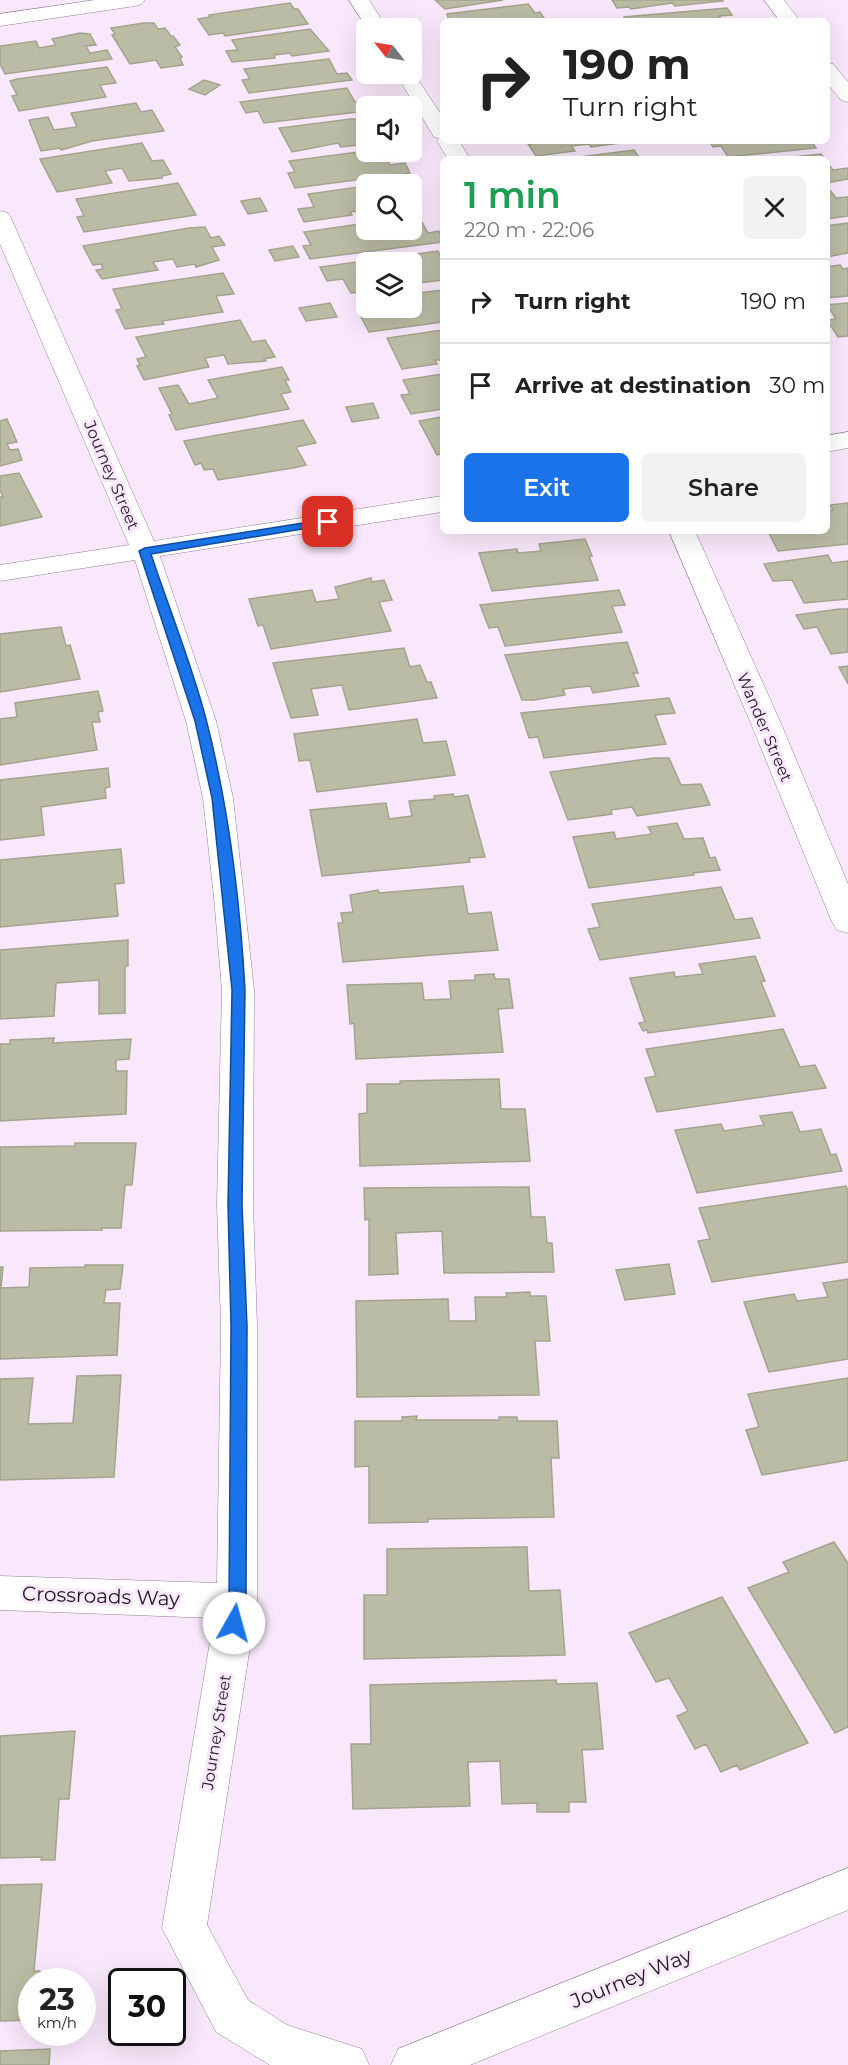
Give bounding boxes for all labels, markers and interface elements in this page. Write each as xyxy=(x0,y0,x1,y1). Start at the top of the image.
north arrow xyxy=(356,18,422,84)
map controls xyxy=(356,18,422,318)
text: 190 m xyxy=(563,38,691,90)
icon: right xyxy=(464,42,542,120)
text: Turn right xyxy=(563,90,698,123)
button: sound xyxy=(356,96,422,162)
text: 1 min xyxy=(464,173,561,217)
button: search xyxy=(356,174,422,240)
button: close xyxy=(743,176,806,239)
text: 220 m · 22:06 xyxy=(464,218,594,242)
button: layers xyxy=(356,252,422,318)
icon: right xyxy=(464,285,497,318)
text: Turn right xyxy=(515,288,630,315)
text: 190 m xyxy=(741,288,806,315)
icon: arrive xyxy=(464,369,497,402)
text: Arrive at destination xyxy=(515,372,751,399)
text: 30 m xyxy=(769,372,825,399)
street label: Journey Street xyxy=(80,417,143,533)
button: Exit xyxy=(464,453,629,522)
button: Share xyxy=(641,453,806,522)
pin xyxy=(302,496,353,547)
icon: arrive xyxy=(311,505,344,538)
street label: Wander Street xyxy=(733,670,796,785)
street label: Crossroads Way xyxy=(22,1581,181,1611)
position arrow xyxy=(202,1591,266,1655)
street label: Journey Street xyxy=(198,1672,235,1792)
street label: Journey Way xyxy=(566,1943,695,2014)
speed limit sign: 30 xyxy=(108,1968,186,2046)
text: 23 xyxy=(39,1981,75,2018)
text: km/h xyxy=(37,2013,77,2032)

